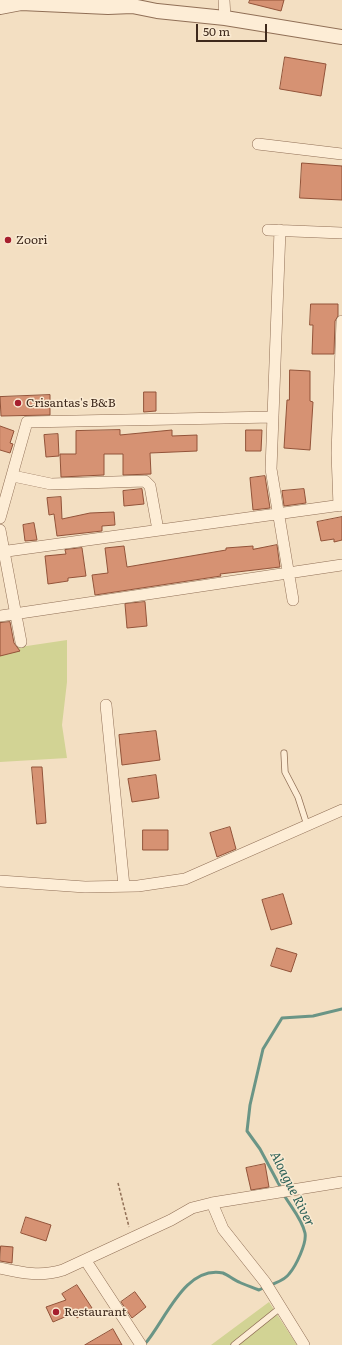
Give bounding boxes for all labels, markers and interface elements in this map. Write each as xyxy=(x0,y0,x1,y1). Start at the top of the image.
scale bar xyxy=(198,16,269,42)
text: 50 m xyxy=(203,22,230,40)
place label: Zoori xyxy=(16,233,47,247)
marker: Zoori xyxy=(3,235,13,245)
place label: Crisantas's B&B xyxy=(26,396,116,410)
marker: Crisantas's B&B xyxy=(13,398,23,408)
water label: Aloague River xyxy=(266,1149,318,1229)
place label: Restaurant xyxy=(64,1305,127,1319)
marker: Restaurant xyxy=(51,1307,61,1317)

